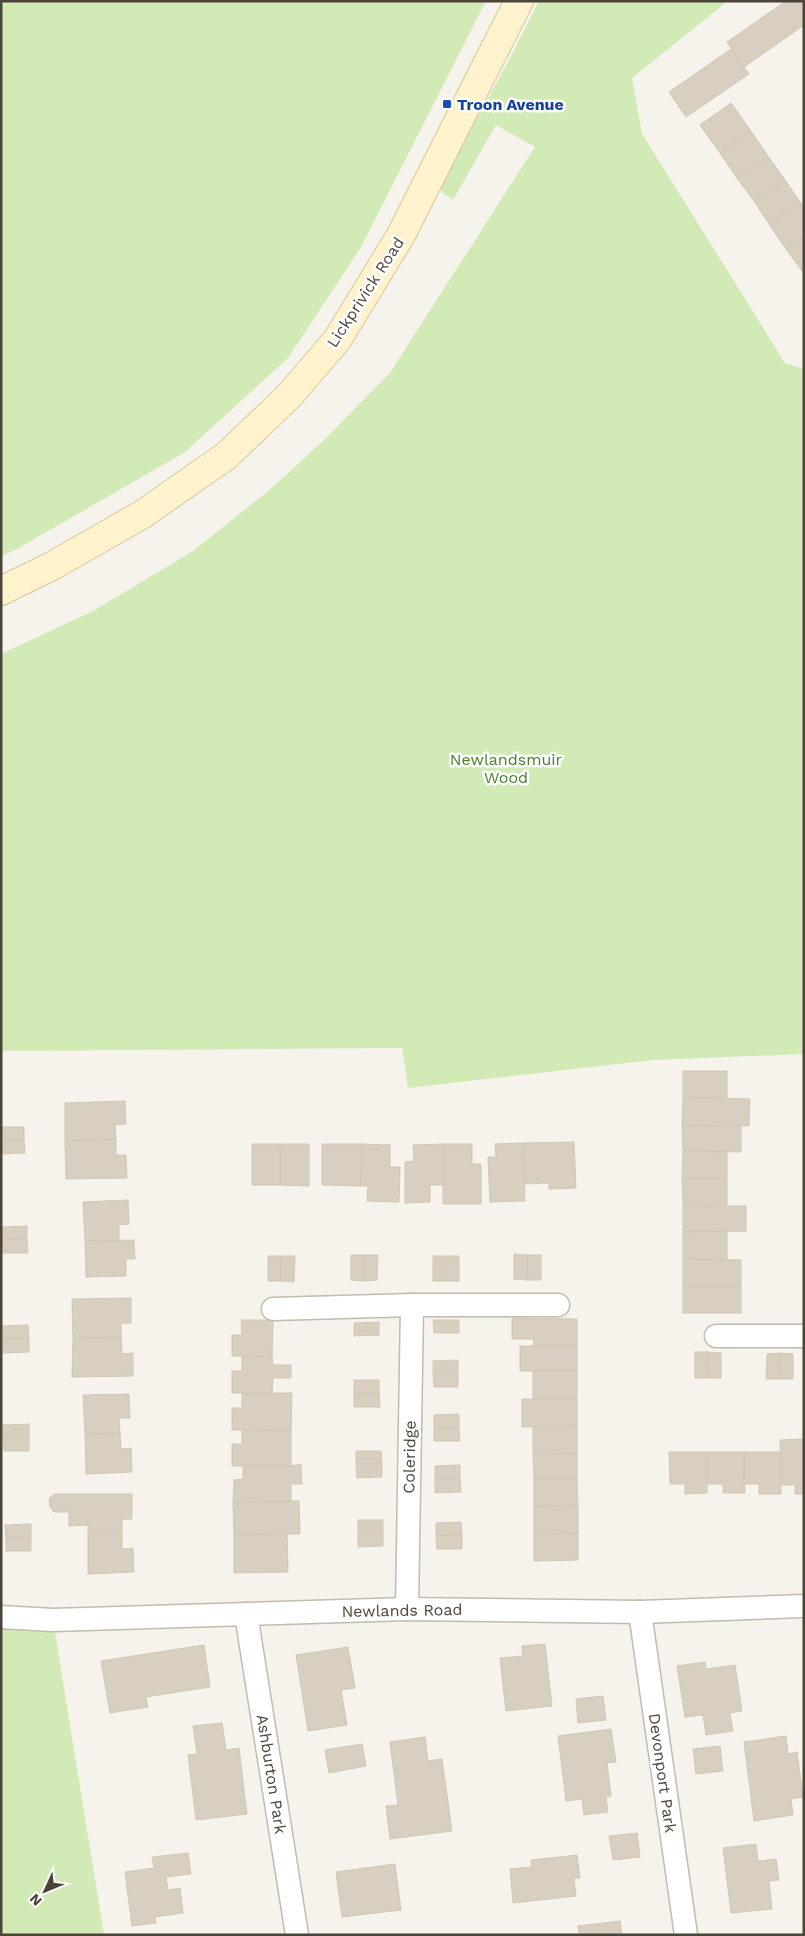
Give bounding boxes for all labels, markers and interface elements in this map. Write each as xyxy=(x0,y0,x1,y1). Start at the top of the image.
place label: Troon Avenue xyxy=(457,95,564,114)
marker: Troon Avenue xyxy=(441,98,453,110)
street label: Lickprivick Road xyxy=(323,234,408,351)
park label: Newlandsmuir Wood xyxy=(450,750,563,787)
street label: Coleridge xyxy=(399,1420,420,1494)
street label: Newlands Road xyxy=(341,1600,463,1621)
street label: Devonport Park xyxy=(645,1712,680,1834)
street label: Ashburton Park xyxy=(253,1713,290,1835)
north arrow xyxy=(20,1866,70,1916)
text: N xyxy=(26,1891,45,1909)

